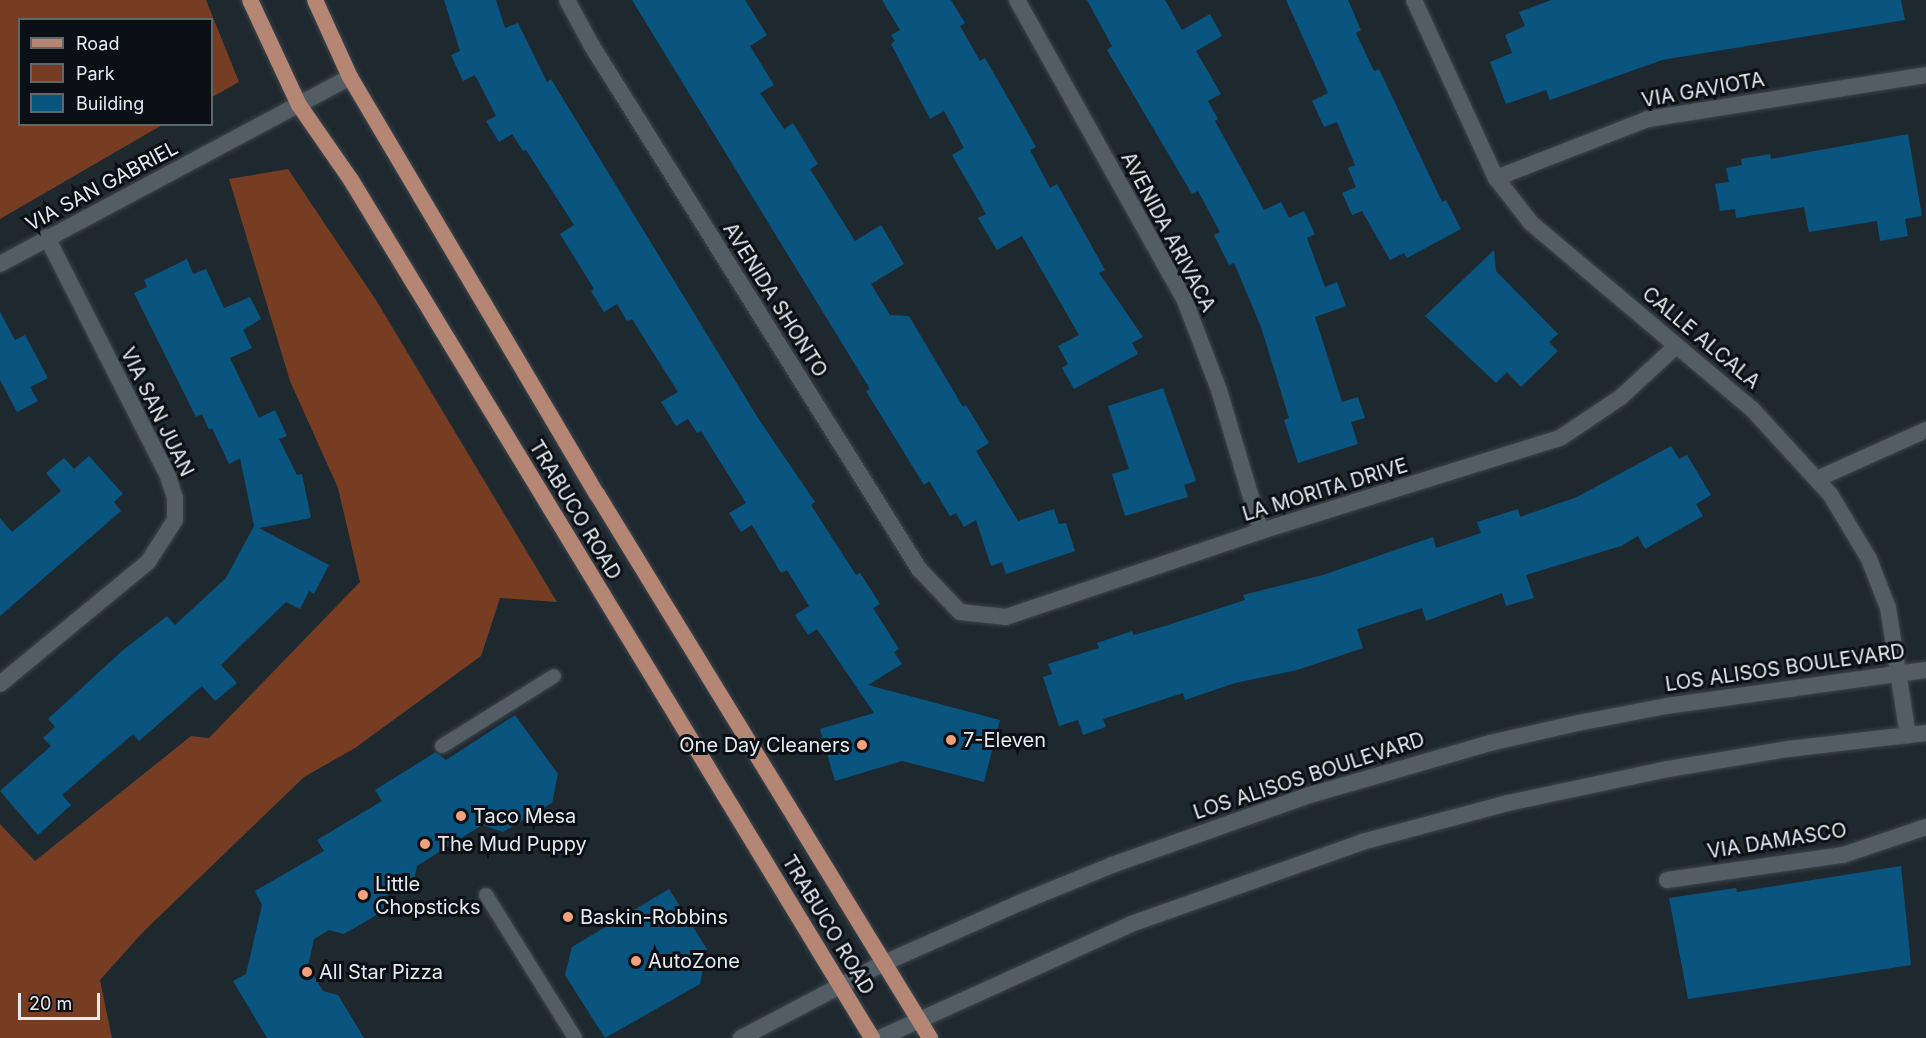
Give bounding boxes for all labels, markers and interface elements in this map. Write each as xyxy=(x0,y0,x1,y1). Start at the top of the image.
legend xyxy=(18,18,213,126)
text: Road xyxy=(76,33,119,54)
text: Park xyxy=(76,63,115,84)
street label: VIA GAVIOTA xyxy=(1640,67,1766,113)
text: Building xyxy=(76,93,144,114)
street label: VIA SAN GABRIEL xyxy=(22,136,182,236)
street label: AVENIDA ARIVACA xyxy=(1116,148,1220,316)
street label: AVENIDA SHONTO xyxy=(718,218,832,382)
street label: CALLE ALCALA xyxy=(1637,282,1765,394)
street label: VIA SAN JUAN xyxy=(115,344,199,480)
street label: TRABUCO ROAD xyxy=(524,436,626,584)
street label: LA MORITA DRIVE xyxy=(1240,453,1410,527)
street label: LOS ALISOS BOULEVARD xyxy=(1664,639,1906,697)
street label: LOS ALISOS BOULEVARD xyxy=(1190,727,1428,825)
place label: 7-Eleven xyxy=(963,728,1046,752)
place label: One Day Cleaners xyxy=(679,733,850,757)
marker: 7-Eleven xyxy=(944,733,958,747)
marker: One Day Cleaners xyxy=(855,738,869,752)
place label: Taco Mesa xyxy=(473,804,576,828)
marker: Taco Mesa xyxy=(454,809,468,823)
street label: VIA DAMASCO xyxy=(1706,818,1848,864)
place label: The Mud Puppy xyxy=(437,832,587,856)
marker: The Mud Puppy xyxy=(418,837,432,851)
street label: TRABUCO ROAD xyxy=(777,851,879,999)
place label: Little Chopsticks xyxy=(375,872,481,919)
marker: Little Chopsticks xyxy=(356,888,370,902)
place label: Baskin-Robbins xyxy=(580,905,728,929)
marker: Baskin-Robbins xyxy=(561,910,575,924)
place label: AutoZone xyxy=(648,949,740,973)
marker: AutoZone xyxy=(629,954,643,968)
place label: All Star Pizza xyxy=(319,960,443,984)
marker: All Star Pizza xyxy=(300,965,314,979)
scale bar xyxy=(21,981,104,1019)
text: 20 m xyxy=(29,993,72,1014)

